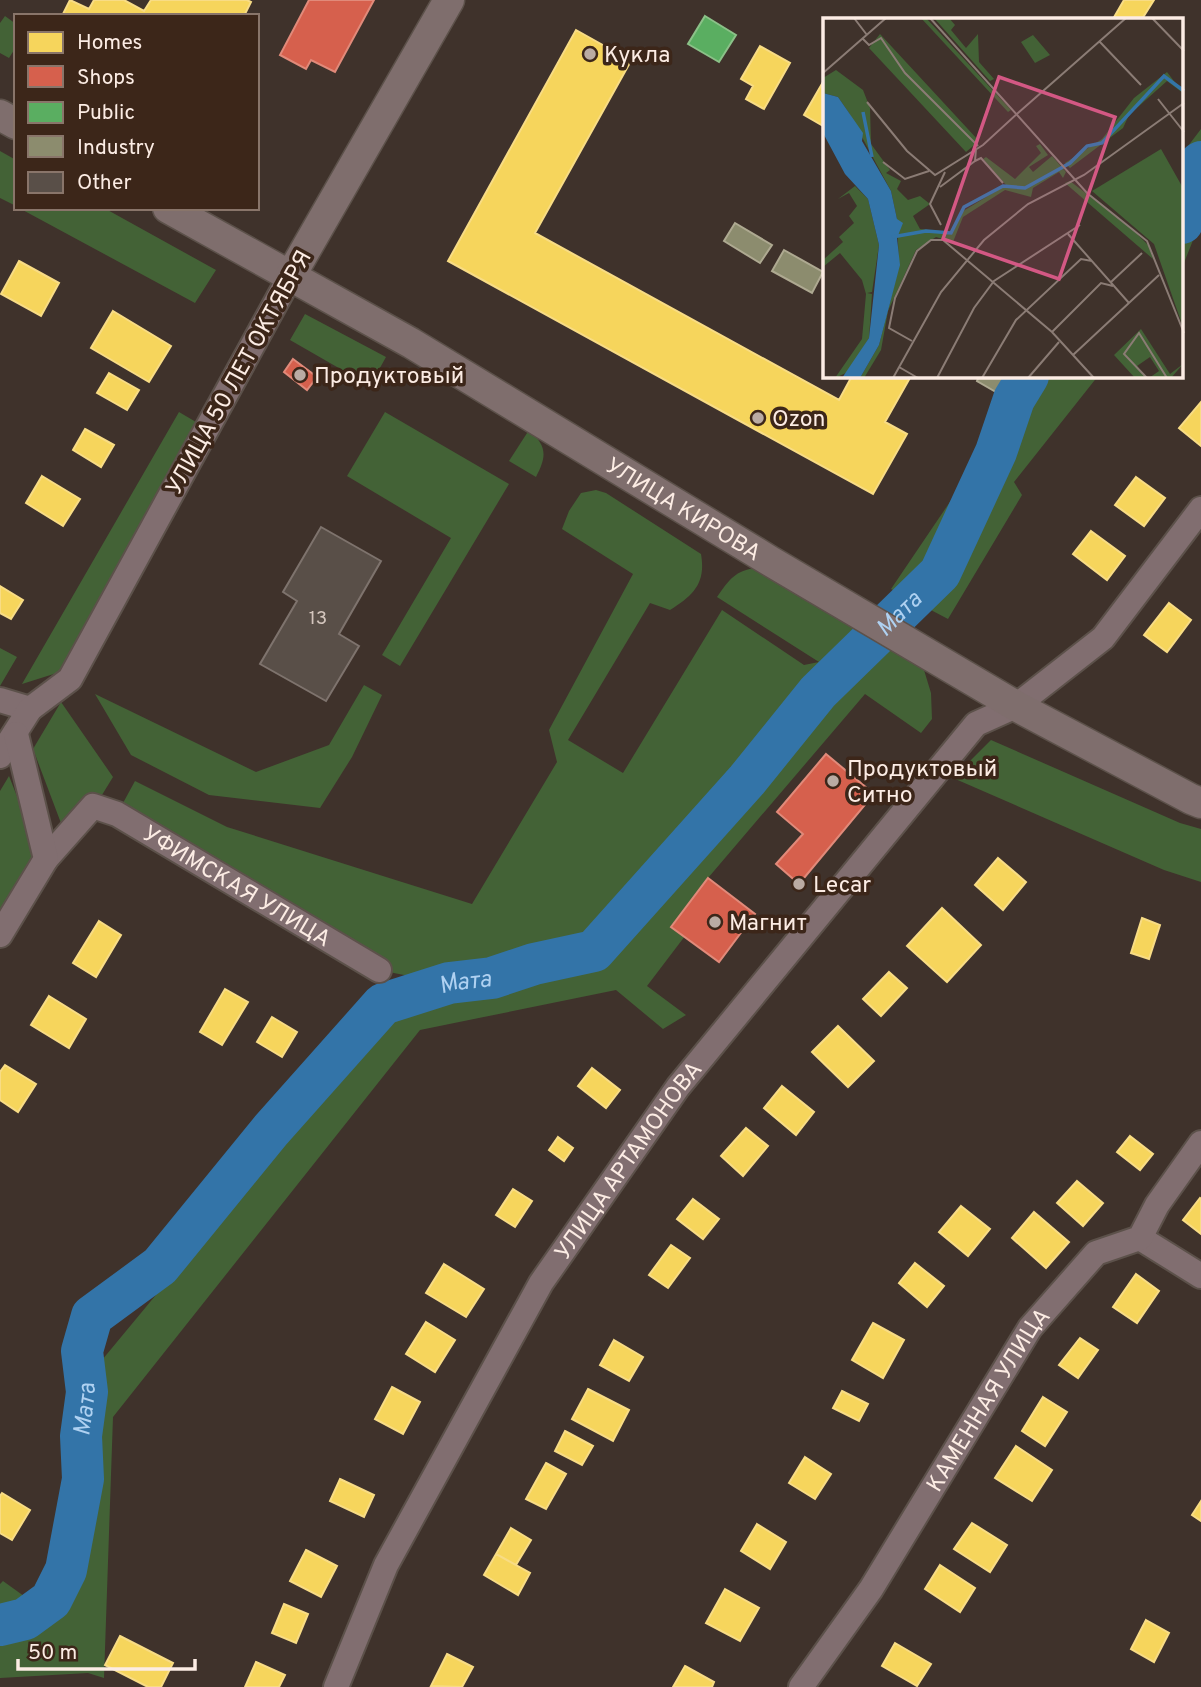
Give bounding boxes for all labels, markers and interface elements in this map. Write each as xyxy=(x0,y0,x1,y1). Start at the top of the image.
legend xyxy=(14,14,259,210)
inset map xyxy=(823,18,1184,378)
text: Homes xyxy=(77,30,142,57)
place label: Кукла xyxy=(604,42,670,71)
marker: Кукла xyxy=(582,46,598,62)
text: Shops xyxy=(77,65,135,92)
text: Public xyxy=(77,100,135,127)
text: Industry xyxy=(77,135,155,162)
text: Other xyxy=(77,170,132,197)
street label: УЛИЦА 50 ЛЕТ ОКТЯБРЯ xyxy=(161,246,320,501)
place label: Продуктовый xyxy=(314,363,464,392)
marker: Продуктовый xyxy=(292,367,308,383)
place label: Ozon xyxy=(772,406,825,435)
marker: Ozon xyxy=(750,410,766,426)
street label: УЛИЦА КИРОВА xyxy=(599,452,765,569)
water label: Мата xyxy=(871,585,930,644)
house number: 13 xyxy=(309,607,327,631)
place label: Продуктовый Ситно xyxy=(847,756,997,811)
marker: Продуктовый Ситно xyxy=(825,773,841,789)
street label: УФИМСКАЯ УЛИЦА xyxy=(136,820,335,955)
place label: Lecar xyxy=(813,872,871,901)
marker: Lecar xyxy=(791,876,807,892)
place label: Магнит xyxy=(729,910,807,939)
marker: Магнит xyxy=(707,914,723,930)
water label: Мата xyxy=(435,965,494,1002)
street label: УЛИЦА АРТАМОНОВА xyxy=(550,1057,710,1266)
street label: КАМЕННАЯ УЛИЦА xyxy=(921,1303,1058,1498)
water label: Мата xyxy=(68,1380,104,1438)
scale bar xyxy=(18,1628,194,1672)
text: 50 m xyxy=(28,1640,77,1667)

